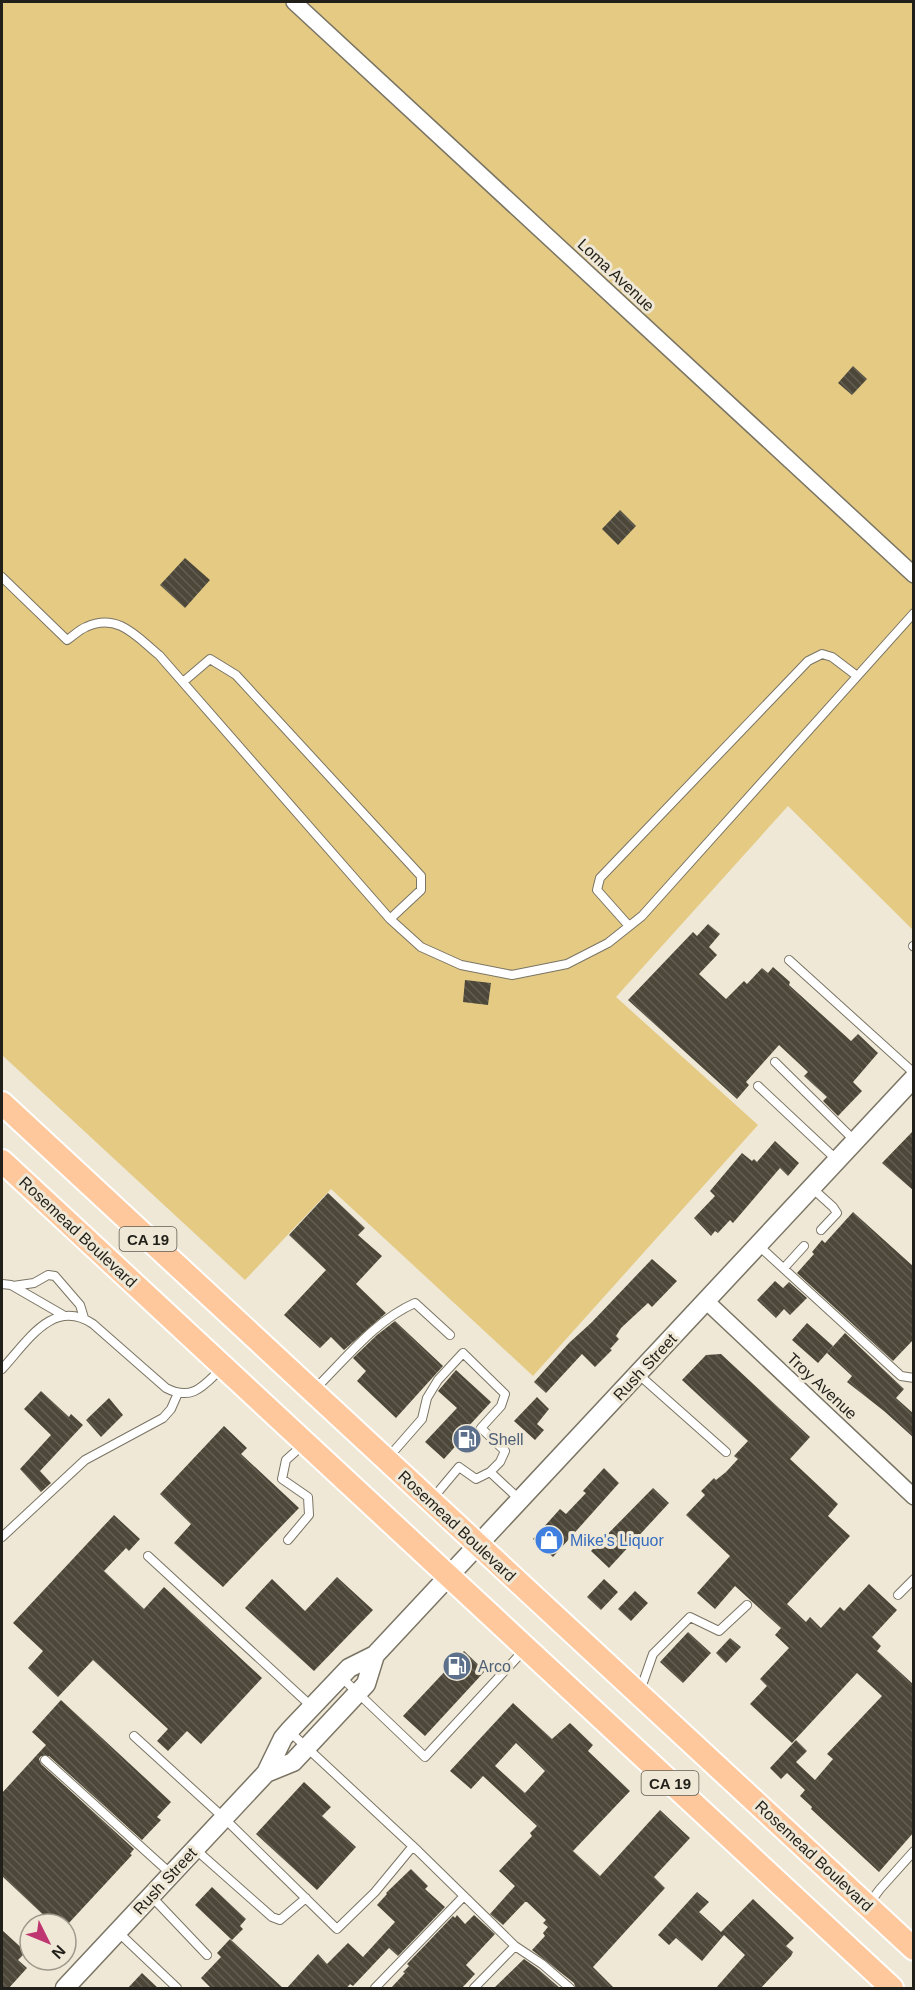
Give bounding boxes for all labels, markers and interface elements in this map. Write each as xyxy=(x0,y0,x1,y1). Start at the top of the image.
street label: Loma Avenue xyxy=(575,236,658,315)
street label: Rosemead Boulevard xyxy=(16,1173,140,1291)
road number: CA 19 xyxy=(120,1227,176,1251)
street label: Rush Street xyxy=(610,1330,680,1404)
street label: Troy Avenue xyxy=(784,1349,860,1423)
fuel station icon: Shell xyxy=(451,1423,483,1455)
place label: Shell xyxy=(488,1431,524,1448)
street label: Rosemead Boulevard xyxy=(395,1467,519,1585)
shop icon: Mike's Liquor xyxy=(533,1524,565,1556)
place label: Mike's Liquor xyxy=(570,1532,664,1549)
fuel station icon: Arco xyxy=(441,1650,473,1682)
place label: Arco xyxy=(478,1658,511,1675)
road number: CA 19 xyxy=(642,1771,698,1795)
street label: Rosemead Boulevard xyxy=(752,1797,876,1915)
street label: Rush Street xyxy=(130,1844,200,1918)
north arrow xyxy=(18,1912,78,1972)
text: N xyxy=(48,1942,69,1962)

